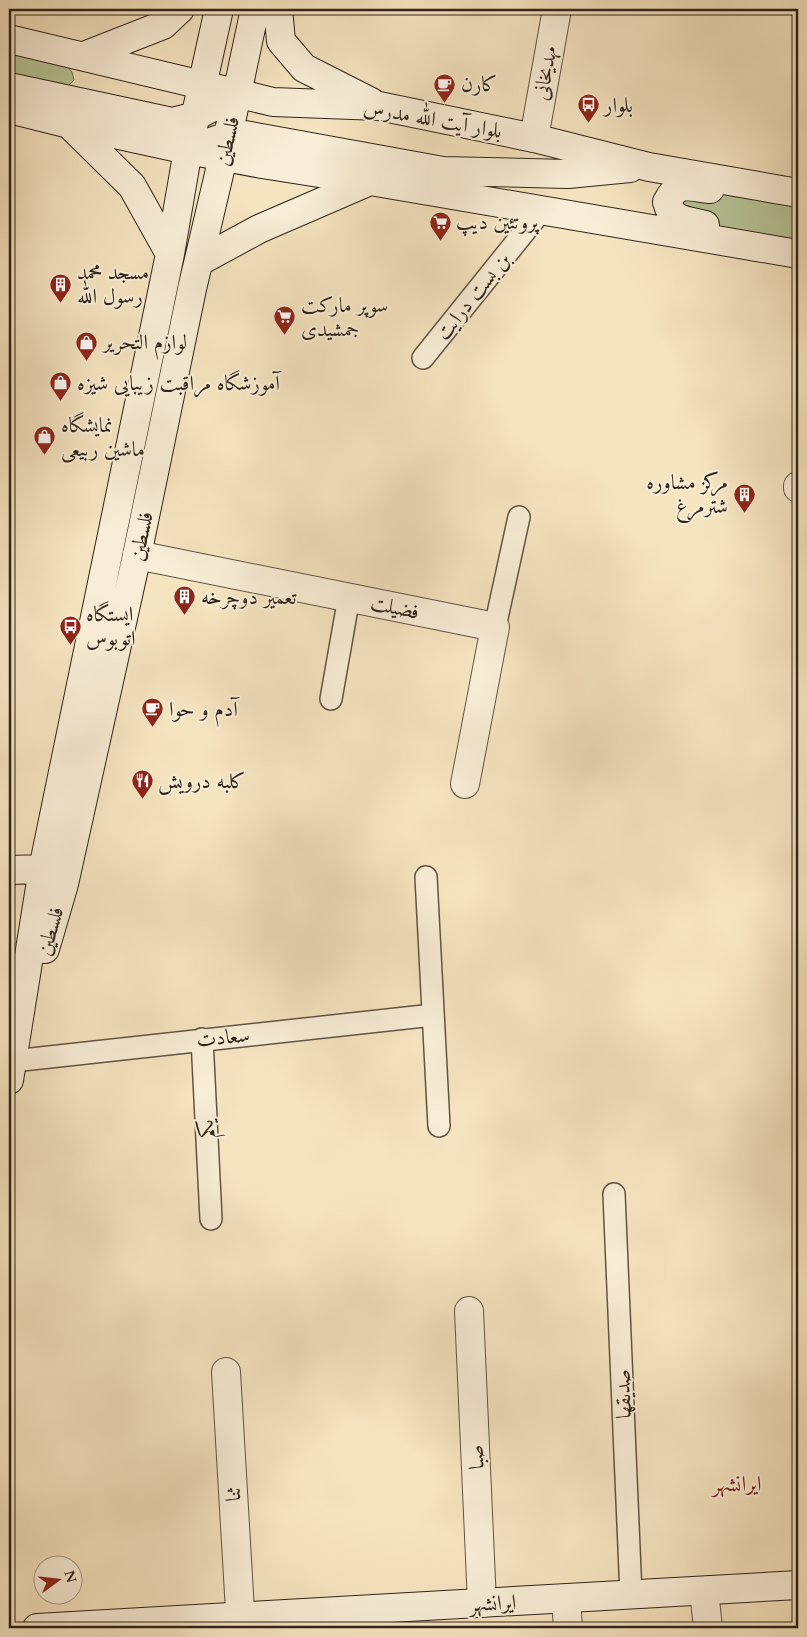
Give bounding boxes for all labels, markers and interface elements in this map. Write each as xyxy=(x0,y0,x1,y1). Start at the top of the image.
street label: مهدیخانی xyxy=(526,44,565,103)
place label: کارن xyxy=(461,70,498,99)
cafe icon: کارن xyxy=(433,72,457,103)
street label: بلوار آیت الله مدرس xyxy=(361,90,505,146)
place label: بلوار xyxy=(602,91,633,120)
bus stop icon: بلوار xyxy=(576,93,600,124)
street label: فلسطین xyxy=(208,114,247,169)
place label: پروتئین دیپ xyxy=(456,208,540,237)
supermarket icon: پروتئین دیپ xyxy=(428,210,452,241)
street label: بن بست درایت xyxy=(429,246,518,346)
place label: مسجد محمد رسول الله xyxy=(77,258,149,311)
building icon: مسجد محمد رسول الله xyxy=(49,272,73,303)
place label: سوپر مارکت جمشیدی xyxy=(301,291,388,344)
supermarket icon: سوپر مارکت جمشیدی xyxy=(273,305,297,336)
place label: لوازم التحریر xyxy=(101,328,187,360)
shop icon: لوازم التحریر xyxy=(75,330,99,361)
place label: آموزشگاه مراقبت زیبایی شیزه xyxy=(77,369,282,398)
shop icon: آموزشگاه مراقبت زیبایی شیزه xyxy=(49,371,73,402)
place label: نمایشگاه ماشین ربیعی xyxy=(61,411,145,464)
shop icon: نمایشگاه ماشین ربیعی xyxy=(33,425,57,456)
place label: مرکز مشاوره شترمرغ xyxy=(646,468,728,524)
building icon: مرکز مشاوره شترمرغ xyxy=(732,482,756,513)
street label: فلسطین xyxy=(122,509,161,563)
place label: تعمیر دوچرخه xyxy=(201,583,298,612)
building icon: تعمیر دوچرخه xyxy=(173,585,197,616)
street label: فضیلت xyxy=(368,588,422,627)
place label: ایستگاه اتوبوس xyxy=(86,600,136,653)
bus stop icon: ایستگاه اتوبوس xyxy=(58,614,82,645)
place label: آدم و حوا xyxy=(169,695,240,727)
cafe icon: آدم و حوا xyxy=(141,697,165,728)
place label: کلبه درویش xyxy=(158,767,246,796)
restaurant icon: کلبه درویش xyxy=(130,769,154,800)
street label: فلسطین xyxy=(30,903,71,959)
street label: سعادت xyxy=(195,1020,251,1055)
street label: یکم xyxy=(191,1118,226,1139)
street label: صدیقها xyxy=(608,1369,639,1419)
street label: صبا xyxy=(461,1444,492,1470)
district label: ایرانشهر xyxy=(711,1469,761,1499)
street label: ثنا xyxy=(219,1486,248,1502)
north arrow xyxy=(32,1554,82,1604)
text: N xyxy=(59,1568,81,1585)
street label: ایرانشهر xyxy=(467,1588,517,1619)

